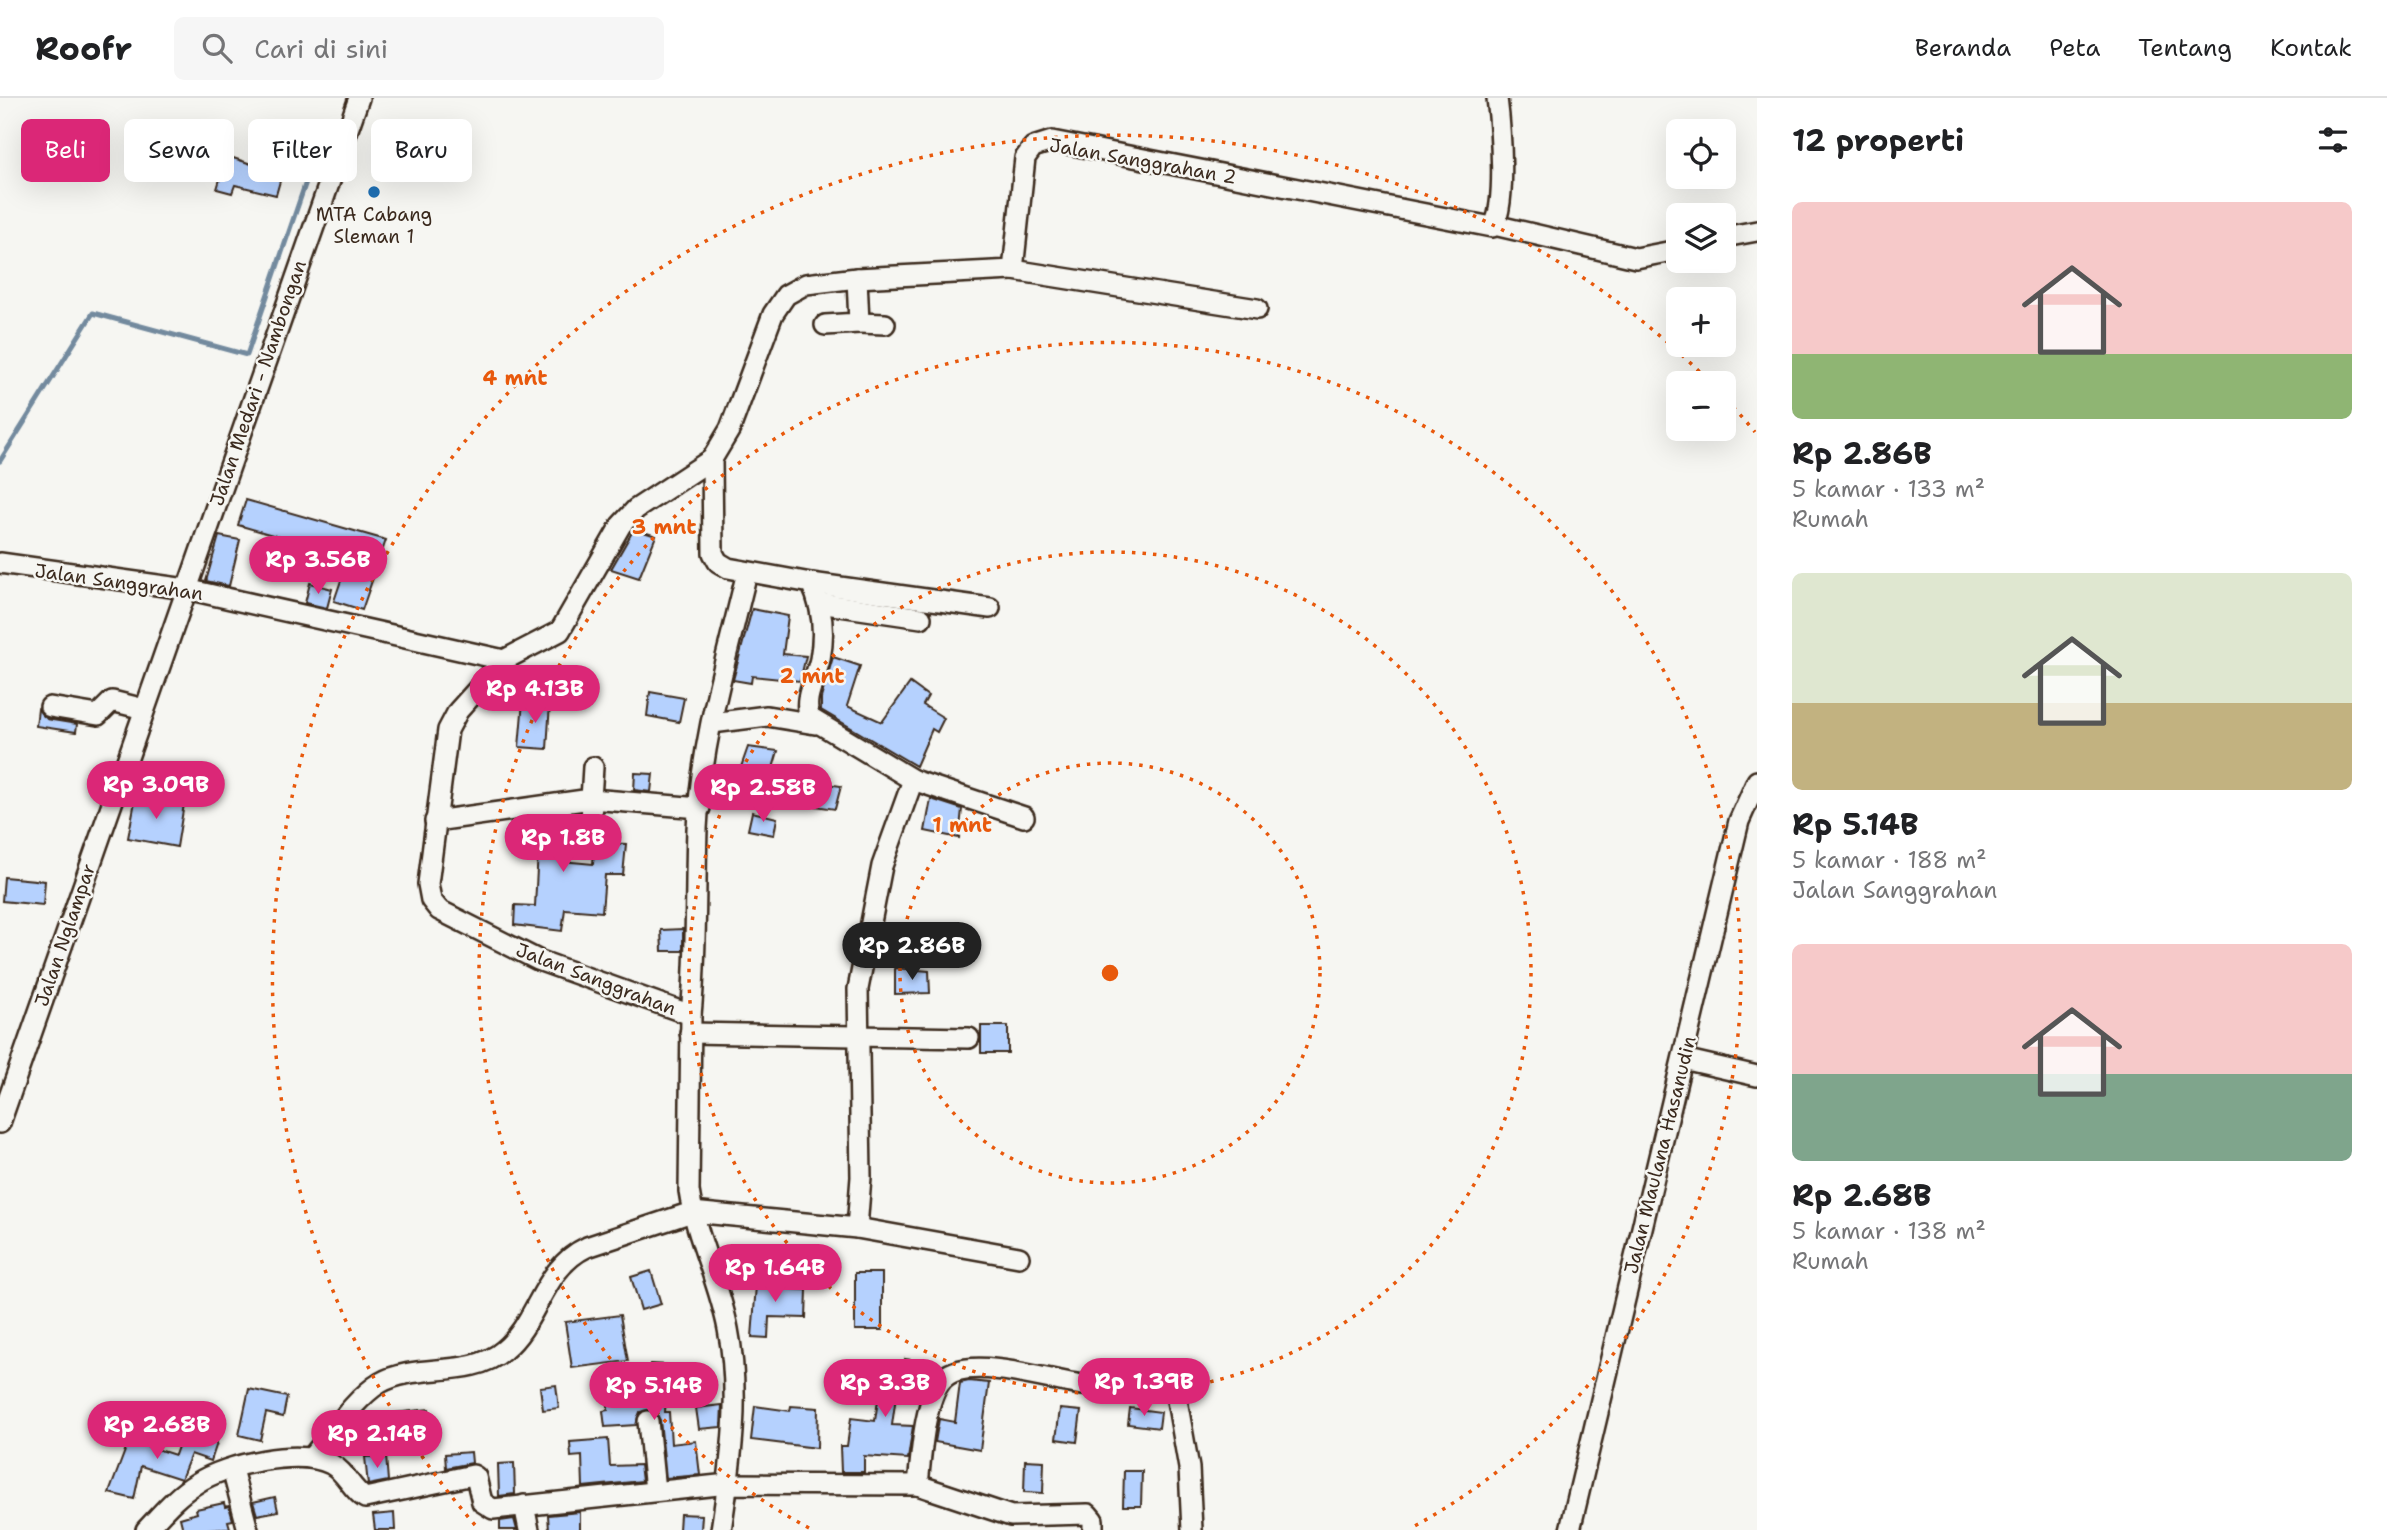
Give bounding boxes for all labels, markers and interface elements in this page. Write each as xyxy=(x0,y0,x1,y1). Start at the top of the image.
search box xyxy=(174,17,664,80)
text: Roofr xyxy=(35,26,132,71)
icon: search xyxy=(198,29,236,67)
text: Cari di sini xyxy=(254,31,388,66)
text: Beranda xyxy=(1915,32,2011,64)
text: Peta xyxy=(2049,32,2100,64)
text: Tentang xyxy=(2138,32,2232,64)
text: Kontak xyxy=(2270,32,2352,64)
chip: Beli xyxy=(21,119,110,182)
chip: Sewa xyxy=(124,119,234,182)
chip: Filter xyxy=(248,119,357,182)
chip: Baru xyxy=(371,119,472,182)
map controls xyxy=(1666,119,1736,441)
button: locate xyxy=(1666,119,1736,189)
text: 12 properti xyxy=(1792,120,1964,161)
icon: filters xyxy=(2314,121,2352,159)
street label: Jalan Sanggrahan 2 xyxy=(1048,132,1238,190)
marker: MTA Cabang Sleman 1 xyxy=(366,184,382,200)
place label: MTA Cabang Sleman 1 xyxy=(316,202,432,249)
button: layers xyxy=(1666,203,1736,273)
icon: home xyxy=(2009,247,2135,373)
street label: Jalan Medari - Nambongan xyxy=(204,257,312,509)
button: + xyxy=(1666,287,1736,357)
text: 4 mnt xyxy=(483,364,547,392)
button: − xyxy=(1666,371,1736,441)
text: Rp 2.86B xyxy=(1792,433,1932,474)
text: 5 kamar · 133 m² xyxy=(1792,474,1985,504)
text: Rumah xyxy=(1792,504,1869,534)
text: 3 mnt xyxy=(632,513,696,541)
pin: Rp 3.56B xyxy=(246,536,390,596)
text: Rp 3.56B xyxy=(265,544,371,574)
street label: Jalan Sanggrahan xyxy=(33,558,205,606)
icon: home xyxy=(2009,618,2135,744)
text: 2 mnt xyxy=(780,662,844,690)
pin: Rp 4.13B xyxy=(463,666,607,725)
text: Rp 4.13B xyxy=(486,673,584,703)
pin: Rp 3.09B xyxy=(84,762,228,821)
pin: Rp 2.58B xyxy=(691,764,835,824)
text: Rp 3.09B xyxy=(103,769,209,799)
text: Rp 2.58B xyxy=(710,772,816,802)
text: Rp 5.14B xyxy=(1792,804,1919,845)
text: 1 mnt xyxy=(932,811,992,839)
pin: Rp 1.8B xyxy=(498,814,628,874)
text: Rp 1.8B xyxy=(521,822,605,852)
text: 5 kamar · 188 m² xyxy=(1792,845,1987,875)
street label: Jalan Nglampar xyxy=(29,860,101,1010)
text: Jalan Sanggrahan xyxy=(1792,875,1997,905)
pin: Rp 2.86B xyxy=(840,922,984,982)
text: Rp 2.86B xyxy=(858,930,966,960)
street label: Jalan Sanggrahan xyxy=(512,937,680,1021)
centre of rings xyxy=(1098,961,1122,985)
icon: home xyxy=(2009,989,2135,1115)
street label: Jalan Maulana Hasanudin xyxy=(1618,1033,1702,1277)
text: Rp 2.68B xyxy=(1792,1175,1932,1216)
text: 5 kamar · 138 m² xyxy=(1792,1216,1986,1246)
pin: Rp 1.64B xyxy=(703,1244,847,1304)
text: Rumah xyxy=(1792,1246,1869,1276)
text: Rp 1.64B xyxy=(725,1252,825,1282)
pin: Rp 1.39B xyxy=(1072,1358,1216,1418)
pin: Rp 3.3B xyxy=(820,1360,950,1419)
pin: Rp 5.14B xyxy=(582,1362,726,1422)
text: Rp 1.39B xyxy=(1094,1366,1194,1396)
text: Rp 3.3B xyxy=(840,1367,930,1397)
text: Rp 5.14B xyxy=(605,1370,703,1400)
pin: Rp 2.68B xyxy=(85,1402,229,1461)
text: Rp 2.68B xyxy=(103,1409,211,1439)
pin: Rp 2.14B xyxy=(305,1410,449,1470)
text: Rp 2.14B xyxy=(327,1418,427,1448)

